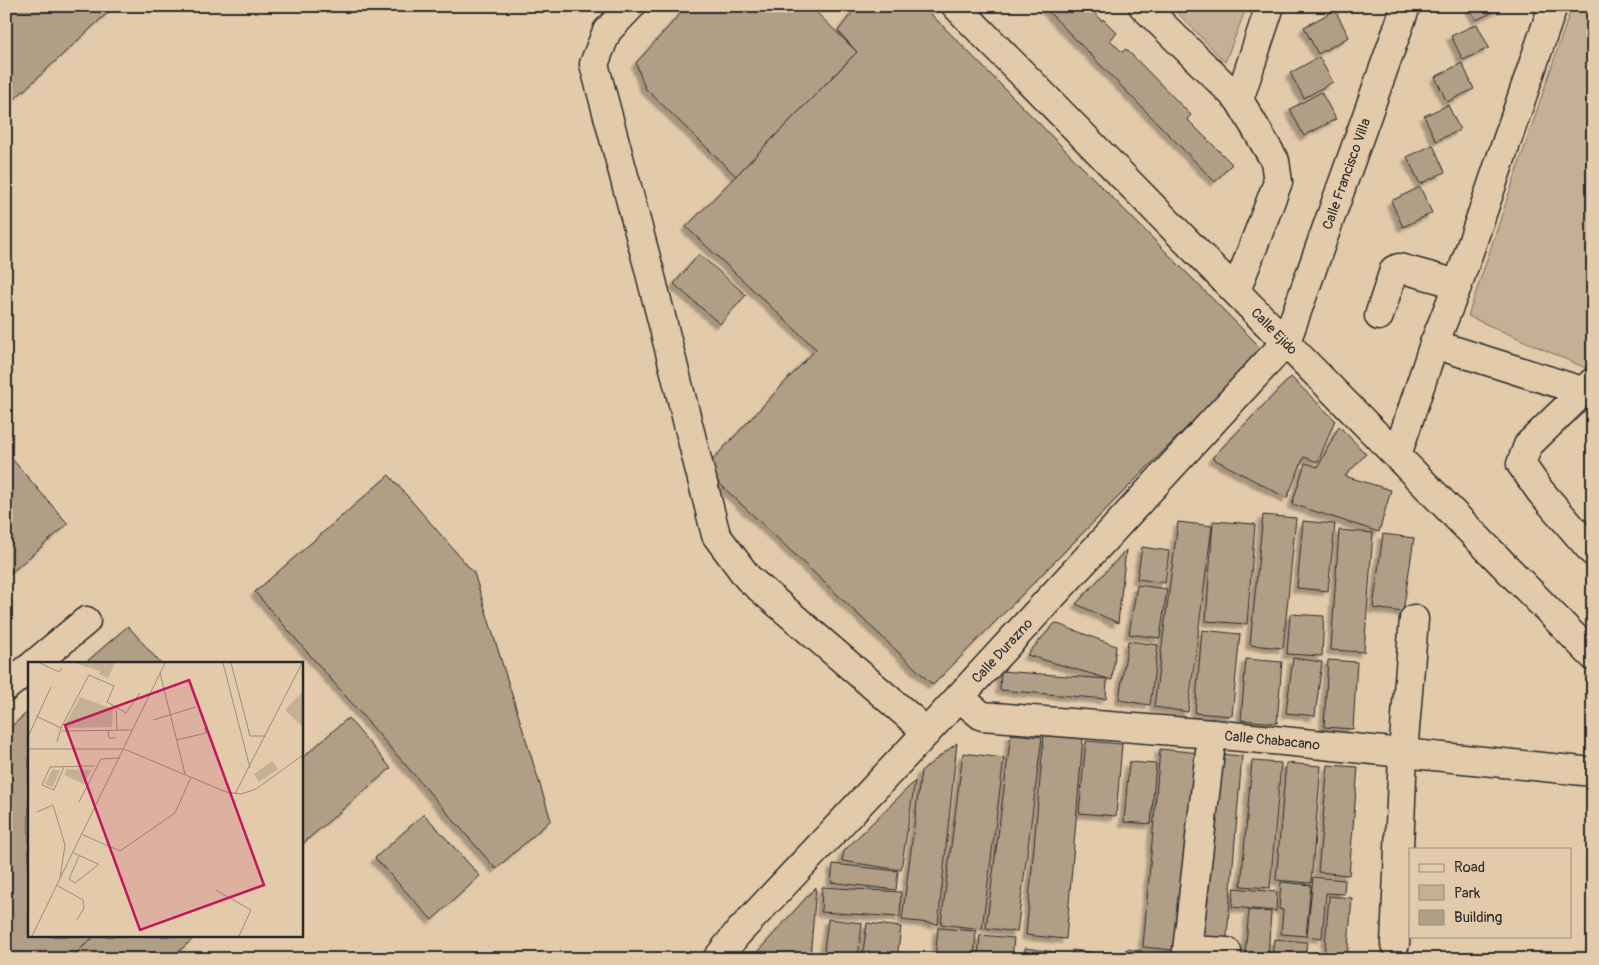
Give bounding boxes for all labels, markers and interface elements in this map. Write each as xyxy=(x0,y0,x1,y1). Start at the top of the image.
street label: Calle Francisco Villa xyxy=(1318,116,1374,232)
street label: Calle Ejido xyxy=(1248,304,1301,358)
street label: Calle Durazno xyxy=(968,614,1036,686)
inset map xyxy=(28,662,302,938)
street label: Calle Chabacano xyxy=(1224,727,1321,753)
legend xyxy=(1409,848,1572,938)
text: Road xyxy=(1454,858,1485,877)
text: Park xyxy=(1454,884,1481,903)
text: Building xyxy=(1454,908,1502,927)

